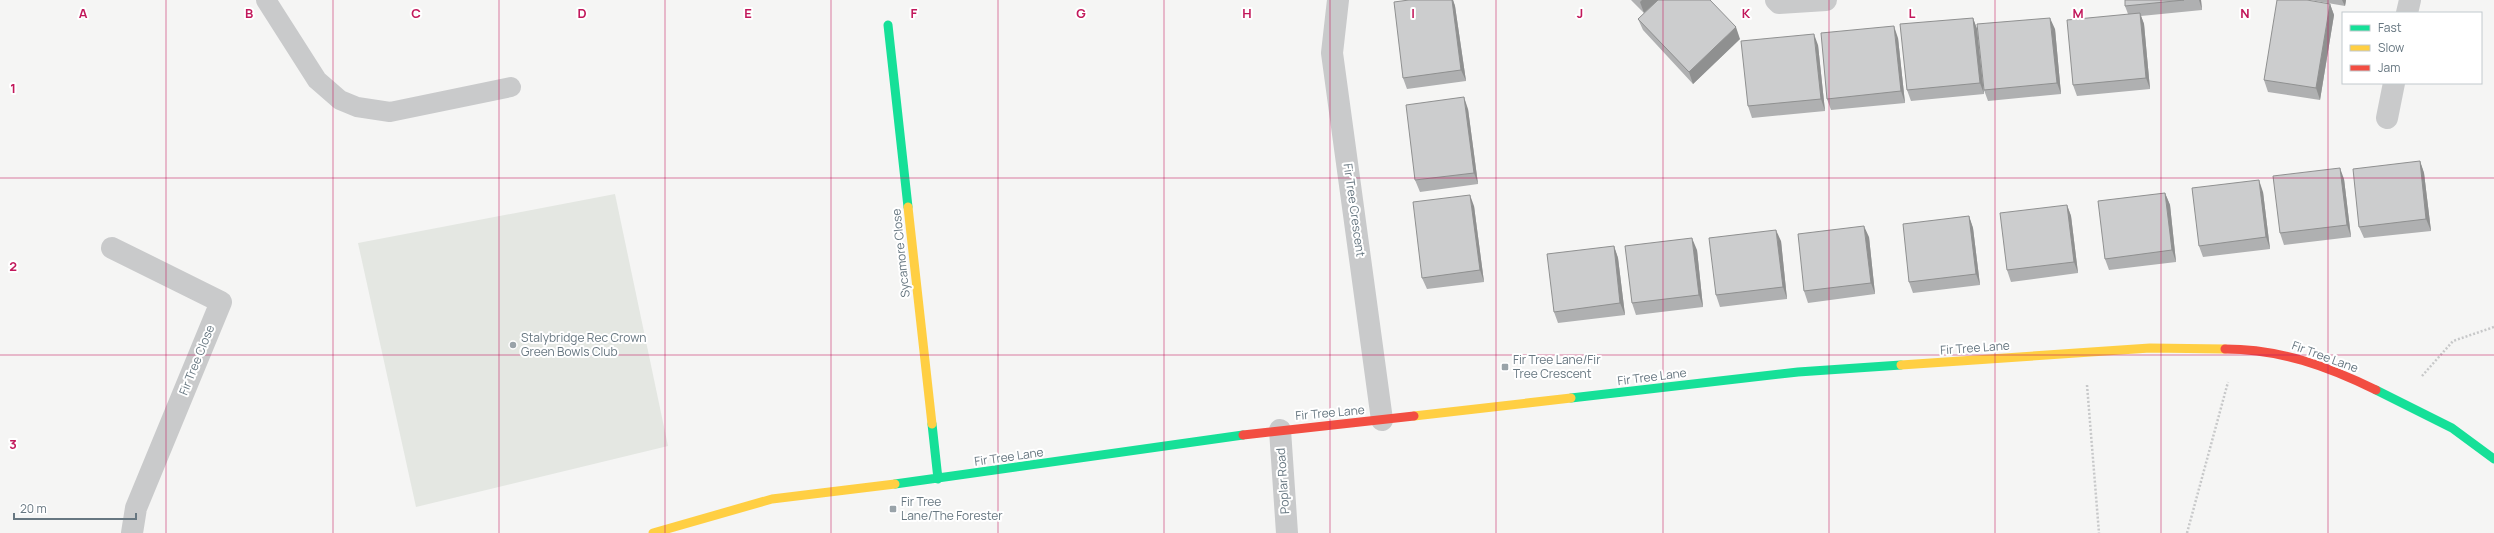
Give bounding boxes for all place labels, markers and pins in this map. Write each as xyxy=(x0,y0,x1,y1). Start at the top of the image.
place label: Stalybridge Rec Crown Green Bowls Club xyxy=(521,329,646,360)
marker: Stalybridge Rec Crown Green Bowls Club xyxy=(508,340,518,350)
place label: Fir Tree Lane/Fir Tree Crescent xyxy=(1513,351,1601,382)
marker: Fir Tree Lane/Fir Tree Crescent xyxy=(1500,362,1510,372)
place label: Fir Tree Lane/The Forester xyxy=(901,493,1003,524)
marker: Fir Tree Lane/The Forester xyxy=(888,504,898,514)

